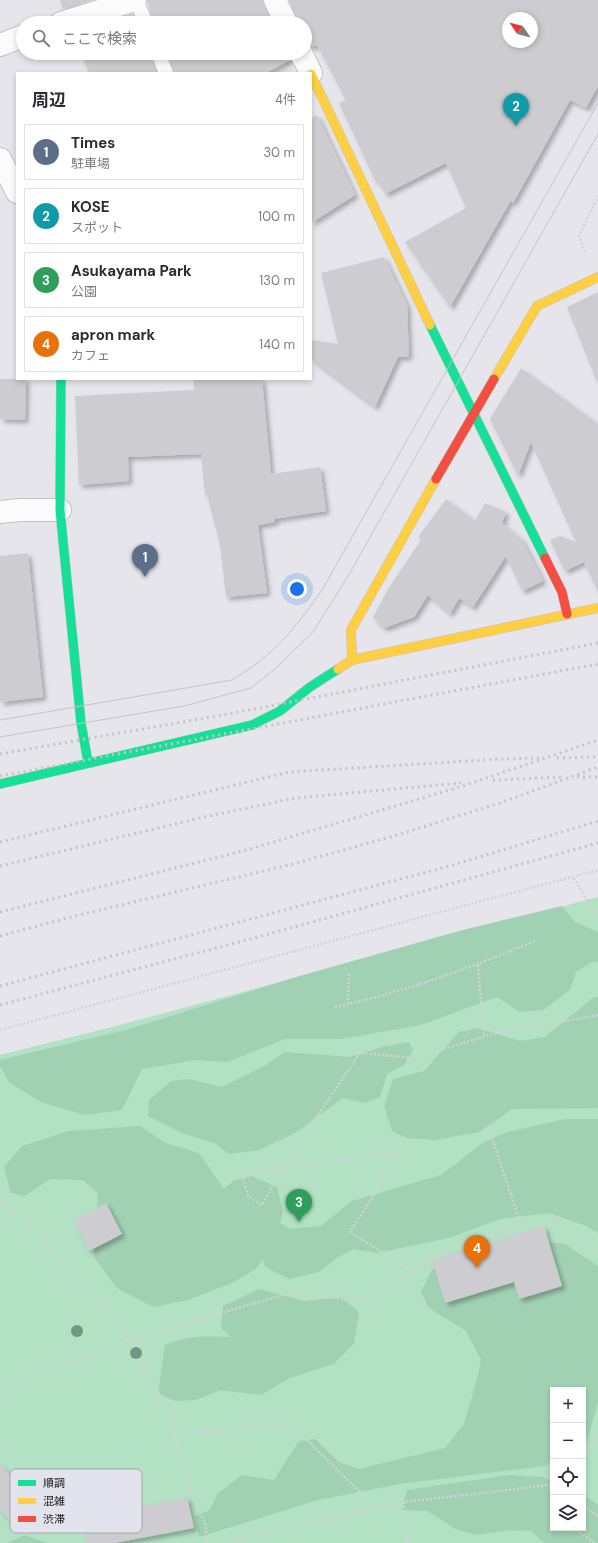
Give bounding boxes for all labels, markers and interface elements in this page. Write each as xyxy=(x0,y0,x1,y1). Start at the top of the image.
north arrow xyxy=(502,12,538,48)
search box xyxy=(16,16,312,60)
icon: search xyxy=(30,27,52,49)
text: ここで検索 xyxy=(62,29,137,49)
text: 周辺 xyxy=(32,89,66,111)
text: 4件 xyxy=(275,91,296,108)
pin: 2 xyxy=(503,93,529,126)
text: Times xyxy=(71,133,115,153)
text: 1 xyxy=(44,144,48,161)
text: 30 m xyxy=(263,144,295,161)
text: 駐車場 xyxy=(71,155,110,172)
text: KOSE xyxy=(71,197,110,217)
text: 2 xyxy=(42,208,50,225)
text: 100 m xyxy=(258,208,295,225)
text: スポット xyxy=(71,219,123,236)
text: Asukayama Park xyxy=(71,261,192,281)
text: 3 xyxy=(42,272,50,289)
text: 130 m xyxy=(259,272,295,289)
text: 公園 xyxy=(71,283,97,300)
text: apron mark xyxy=(71,325,155,345)
text: 4 xyxy=(42,336,50,353)
text: 140 m xyxy=(259,336,295,353)
text: カフェ xyxy=(71,347,110,364)
pin: 1 xyxy=(132,544,158,577)
your location xyxy=(287,579,307,599)
pin: 3 xyxy=(286,1189,312,1222)
pin: 4 xyxy=(464,1235,490,1268)
map controls xyxy=(550,1387,586,1531)
button: + xyxy=(550,1387,586,1423)
button: − xyxy=(550,1423,586,1459)
button: locate xyxy=(550,1459,586,1495)
legend xyxy=(10,1469,142,1533)
text: 順調 xyxy=(43,1476,65,1490)
text: 混雑 xyxy=(43,1494,65,1508)
button: layers xyxy=(550,1495,586,1531)
text: 渋滞 xyxy=(43,1512,65,1526)

